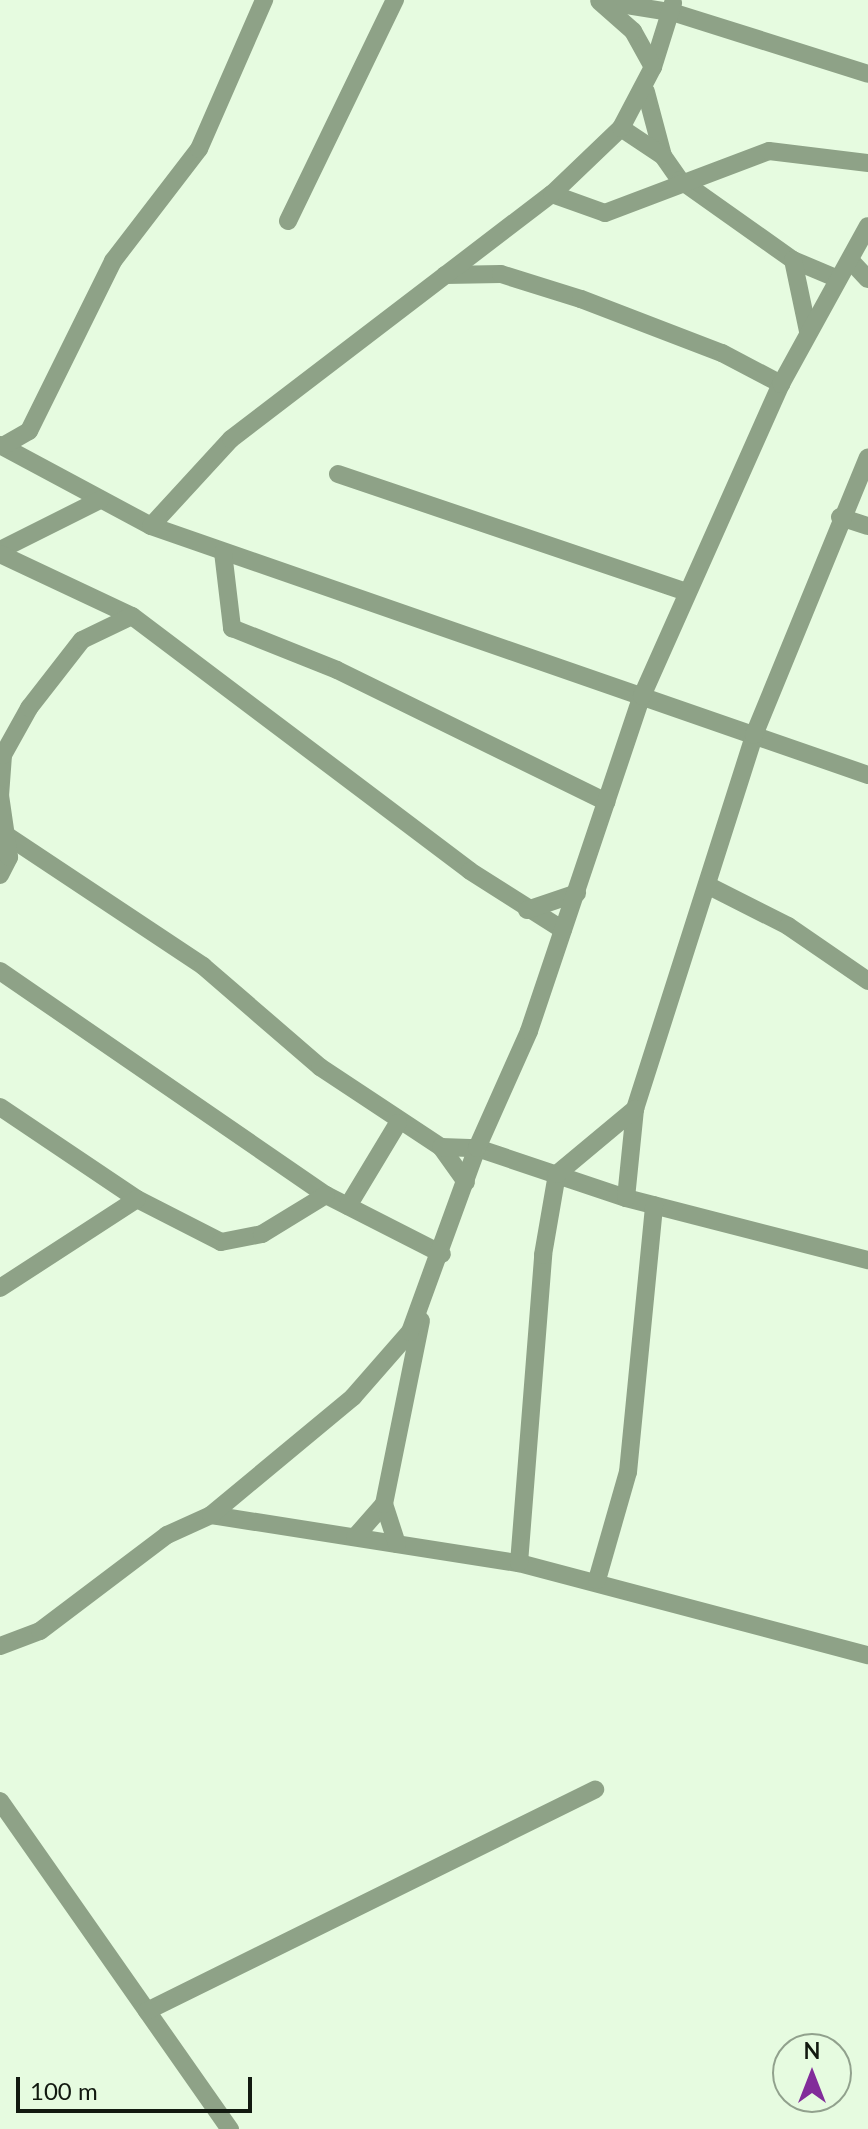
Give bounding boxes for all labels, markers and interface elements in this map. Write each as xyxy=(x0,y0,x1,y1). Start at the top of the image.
north arrow xyxy=(772,2033,852,2113)
text: N xyxy=(804,2037,820,2064)
scale bar xyxy=(20,2061,256,2111)
text: 100 m xyxy=(30,2076,98,2105)

